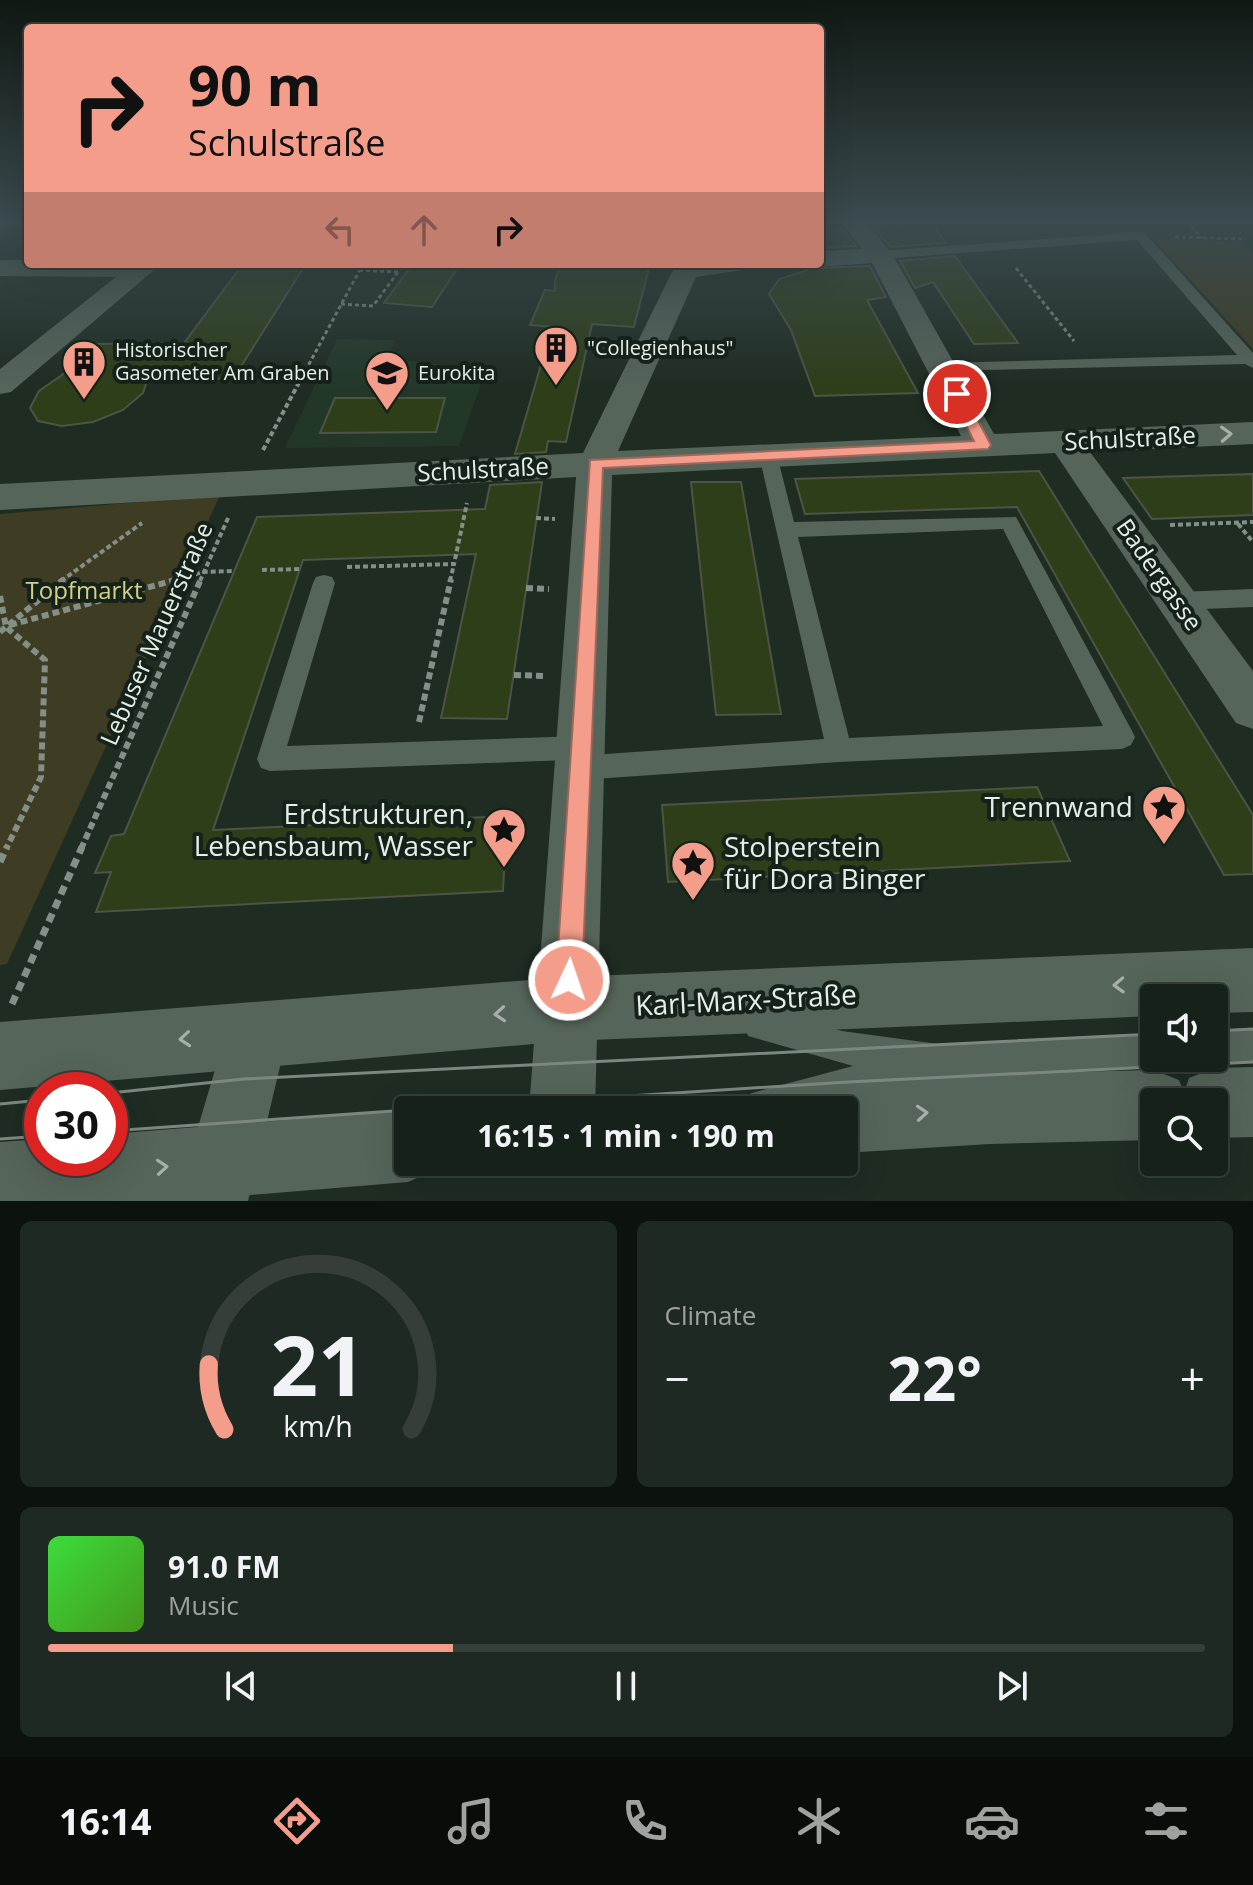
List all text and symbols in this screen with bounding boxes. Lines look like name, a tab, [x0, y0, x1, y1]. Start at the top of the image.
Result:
text: 90 m	[188, 46, 322, 122]
icon: right	[56, 56, 160, 160]
text: Schulstraße	[188, 118, 386, 167]
icon: left	[318, 208, 362, 252]
icon: ahead	[402, 208, 446, 252]
icon: right	[486, 208, 530, 252]
building icon: "Collegienhaus"	[532, 324, 580, 387]
place label: "Collegienhaus"	[587, 334, 733, 361]
place label: Historischer Gasometer Am Graben	[115, 336, 330, 386]
building icon: Historischer Gasometer Am Graben	[60, 338, 108, 401]
school or university icon: Eurokita	[363, 349, 411, 412]
place label: Eurokita	[418, 359, 495, 386]
pin	[923, 360, 991, 428]
icon: arrive	[935, 372, 979, 416]
street label: Schulstraße	[1063, 418, 1197, 457]
one-way arrow	[1220, 426, 1233, 443]
street label: Schulstraße	[416, 449, 550, 488]
street label: Badergasse	[1110, 512, 1211, 637]
street label: Lebuser Mauerstraße	[92, 517, 220, 750]
park label: Topfmarkt	[26, 573, 142, 606]
place icon: Trennwand	[1140, 783, 1188, 846]
place label: Trennwand	[985, 787, 1133, 825]
place label: Erdstrukturen, Lebensbaum, Wasser	[194, 794, 474, 864]
place icon: Erdstrukturen, Lebensbaum, Wasser	[480, 806, 528, 869]
place label: Stolperstein für Dora Binger	[724, 827, 926, 897]
place icon: Stolperstein für Dora Binger	[669, 839, 717, 902]
position arrow	[527, 938, 611, 1022]
street label: Karl-Marx-Straße	[634, 974, 858, 1024]
one-way arrow	[1112, 976, 1125, 993]
map controls	[1140, 984, 1228, 1176]
button: sound	[1140, 984, 1228, 1072]
one-way arrow	[493, 1005, 506, 1022]
one-way arrow	[178, 1031, 191, 1048]
speed limit sign: 30	[24, 1072, 128, 1176]
button: search	[1140, 1088, 1228, 1176]
one-way arrow	[916, 1105, 929, 1122]
text: 16:15 · 1 min · 190 m	[477, 1115, 775, 1156]
one-way arrow	[155, 1159, 168, 1176]
text: Climate	[665, 1297, 756, 1333]
text: 21	[271, 1307, 366, 1420]
text: 22°	[888, 1337, 982, 1419]
text: −	[665, 1348, 690, 1408]
text: +	[1180, 1348, 1205, 1408]
text: km/h	[284, 1406, 353, 1445]
text: 91.0 FM	[168, 1546, 281, 1587]
text: Music	[168, 1587, 239, 1623]
icon: previous	[219, 1664, 263, 1708]
icon: pause	[604, 1664, 648, 1708]
icon: next	[990, 1664, 1034, 1708]
icon: directions	[269, 1793, 325, 1849]
icon: music	[443, 1793, 499, 1849]
icon: phone	[617, 1793, 673, 1849]
icon: climate	[791, 1793, 847, 1849]
icon: car	[964, 1793, 1020, 1849]
icon: filters	[1138, 1793, 1194, 1849]
text: 16:14	[59, 1797, 151, 1846]

